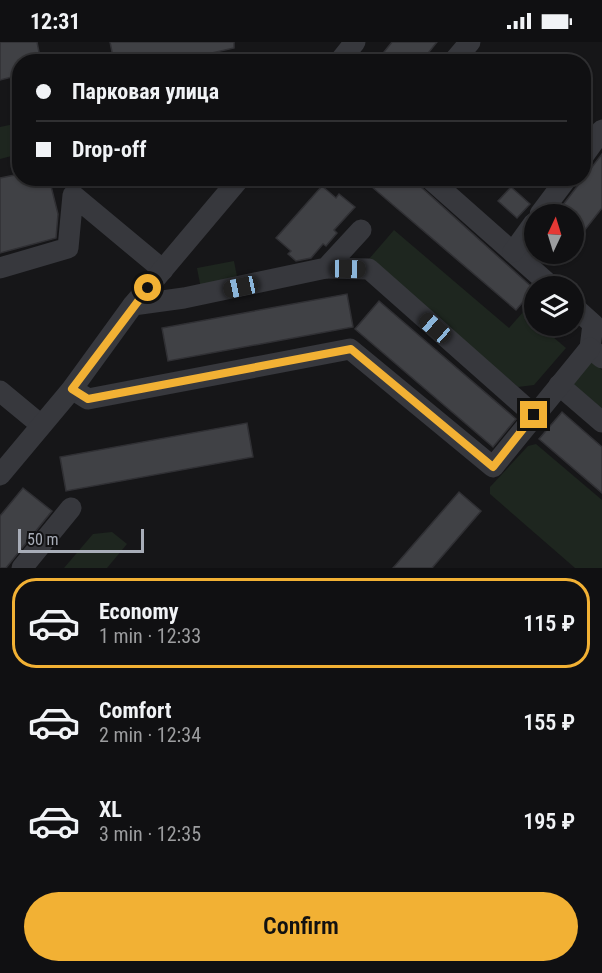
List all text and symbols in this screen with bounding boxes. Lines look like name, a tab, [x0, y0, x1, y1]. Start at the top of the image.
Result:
text: 12:31	[30, 9, 81, 34]
text: Парковая улица	[72, 79, 219, 104]
text: Drop-off	[72, 137, 146, 162]
north arrow	[524, 204, 584, 264]
map controls	[524, 204, 584, 336]
car	[330, 260, 366, 278]
route start	[134, 274, 161, 301]
car	[222, 274, 260, 300]
button: layers	[524, 276, 584, 336]
car	[416, 309, 454, 347]
route end	[520, 401, 547, 428]
scale bar	[18, 526, 144, 553]
text: 50 m	[27, 530, 59, 549]
icon: car	[27, 596, 81, 650]
text: Economy	[99, 599, 179, 624]
text: 115 ₽	[523, 611, 575, 636]
text: 1 min · 12:33	[99, 624, 201, 648]
icon: car	[27, 695, 81, 749]
text: Comfort	[99, 698, 172, 723]
text: 155 ₽	[523, 710, 575, 735]
text: 2 min · 12:34	[99, 723, 201, 747]
icon: car	[27, 794, 81, 848]
text: XL	[99, 797, 122, 822]
text: 195 ₽	[523, 809, 575, 834]
text: 3 min · 12:35	[99, 822, 201, 846]
button: Confirm	[24, 892, 578, 961]

